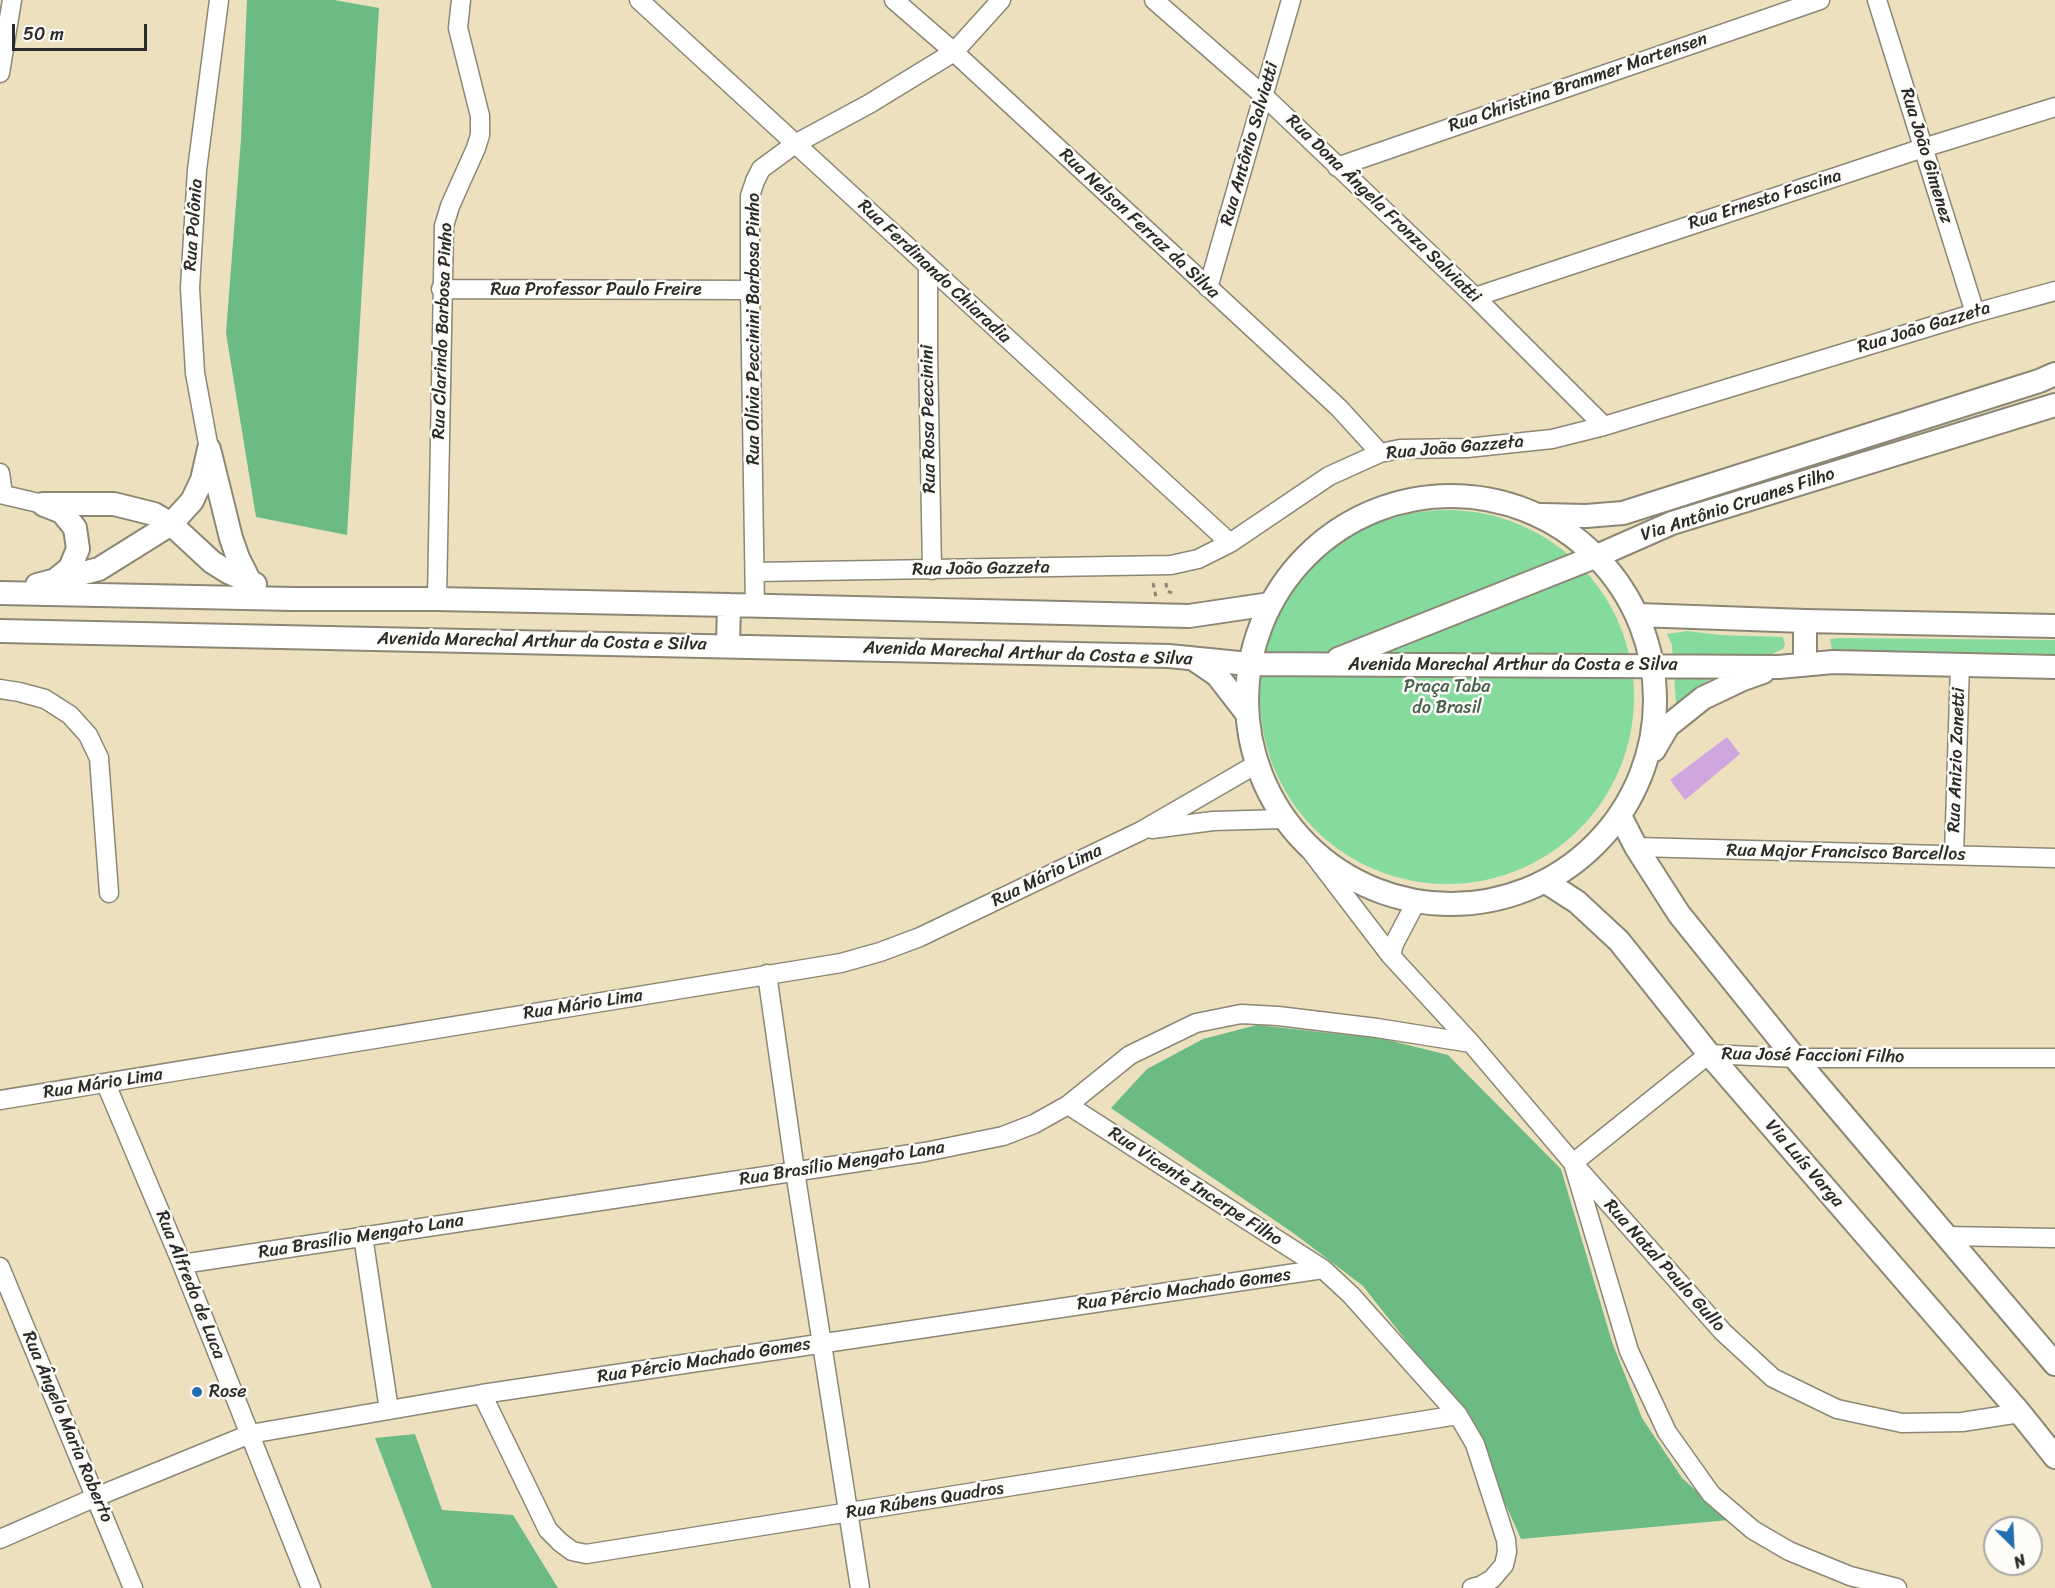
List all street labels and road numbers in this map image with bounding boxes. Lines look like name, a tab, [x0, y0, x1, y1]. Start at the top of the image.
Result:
street label: Rua Christina Brammer Martensen	[1446, 28, 1710, 138]
street label: Rua Antônio Salviatti	[1216, 60, 1284, 228]
street label: Rua João Gimenez	[1895, 85, 1957, 227]
street label: Rua Dona Ângela Fronza Salviatti	[1281, 110, 1485, 308]
street label: Rua Nelson Ferraz da Silva	[1054, 144, 1224, 304]
street label: Rua Ernesto Fascina	[1686, 165, 1844, 235]
street label: Rua Polônia	[180, 178, 208, 272]
street label: Rua Olívia Peccinini Barbosa Pinho	[743, 193, 765, 465]
street label: Rua Ferdinando Chiaradia	[853, 195, 1015, 349]
street label: Rua Clarindo Barbosa Pinho	[428, 222, 458, 440]
street label: Rua Professor Paulo Freire	[490, 279, 702, 301]
street label: Rua João Gazzeta	[1855, 298, 1993, 358]
street label: Rua Rosa Peccinini	[917, 344, 941, 494]
street label: Rua João Gazzeta	[1386, 431, 1524, 465]
street label: Via Antônio Cruanes Filho	[1638, 463, 1838, 547]
street label: Rua João Gazzeta	[912, 557, 1050, 581]
street label: Avenida Marechal Arthur da Costa e Silva	[377, 628, 707, 656]
street label: Avenida Marechal Arthur da Costa e Silva	[863, 637, 1193, 671]
street label: Avenida Marechal Arthur da Costa e Silva	[1348, 654, 1678, 676]
street label: Rua Anizio Zanetti	[1944, 687, 1970, 833]
street label: Rua Mário Lima	[988, 840, 1106, 912]
street label: Rua Major Francisco Barcellos	[1726, 840, 1966, 866]
street label: Rua Mário Lima	[522, 985, 644, 1025]
street label: Rua José Faccioni Filho	[1721, 1044, 1905, 1068]
street label: Rua Mário Lima	[42, 1064, 164, 1104]
street label: Via Luís Varga	[1760, 1116, 1848, 1212]
street label: Rua Vicente Incerpe Filho	[1104, 1123, 1286, 1251]
street label: Rua Brasílio Mengato Lana	[738, 1137, 946, 1191]
street label: Rua Natal Paulo Gullo	[1599, 1195, 1729, 1337]
street label: Rua Alfredo de Luca	[150, 1208, 230, 1362]
street label: Rua Brasílio Mengato Lana	[257, 1210, 465, 1264]
street label: Rua Pércio Machado Gomes	[1076, 1264, 1292, 1316]
street label: Rua Ângelo Maria Roberto	[17, 1328, 117, 1526]
street label: Rua Pércio Machado Gomes	[596, 1333, 812, 1389]
street label: Rua Rúbens Quadros	[845, 1478, 1005, 1524]

